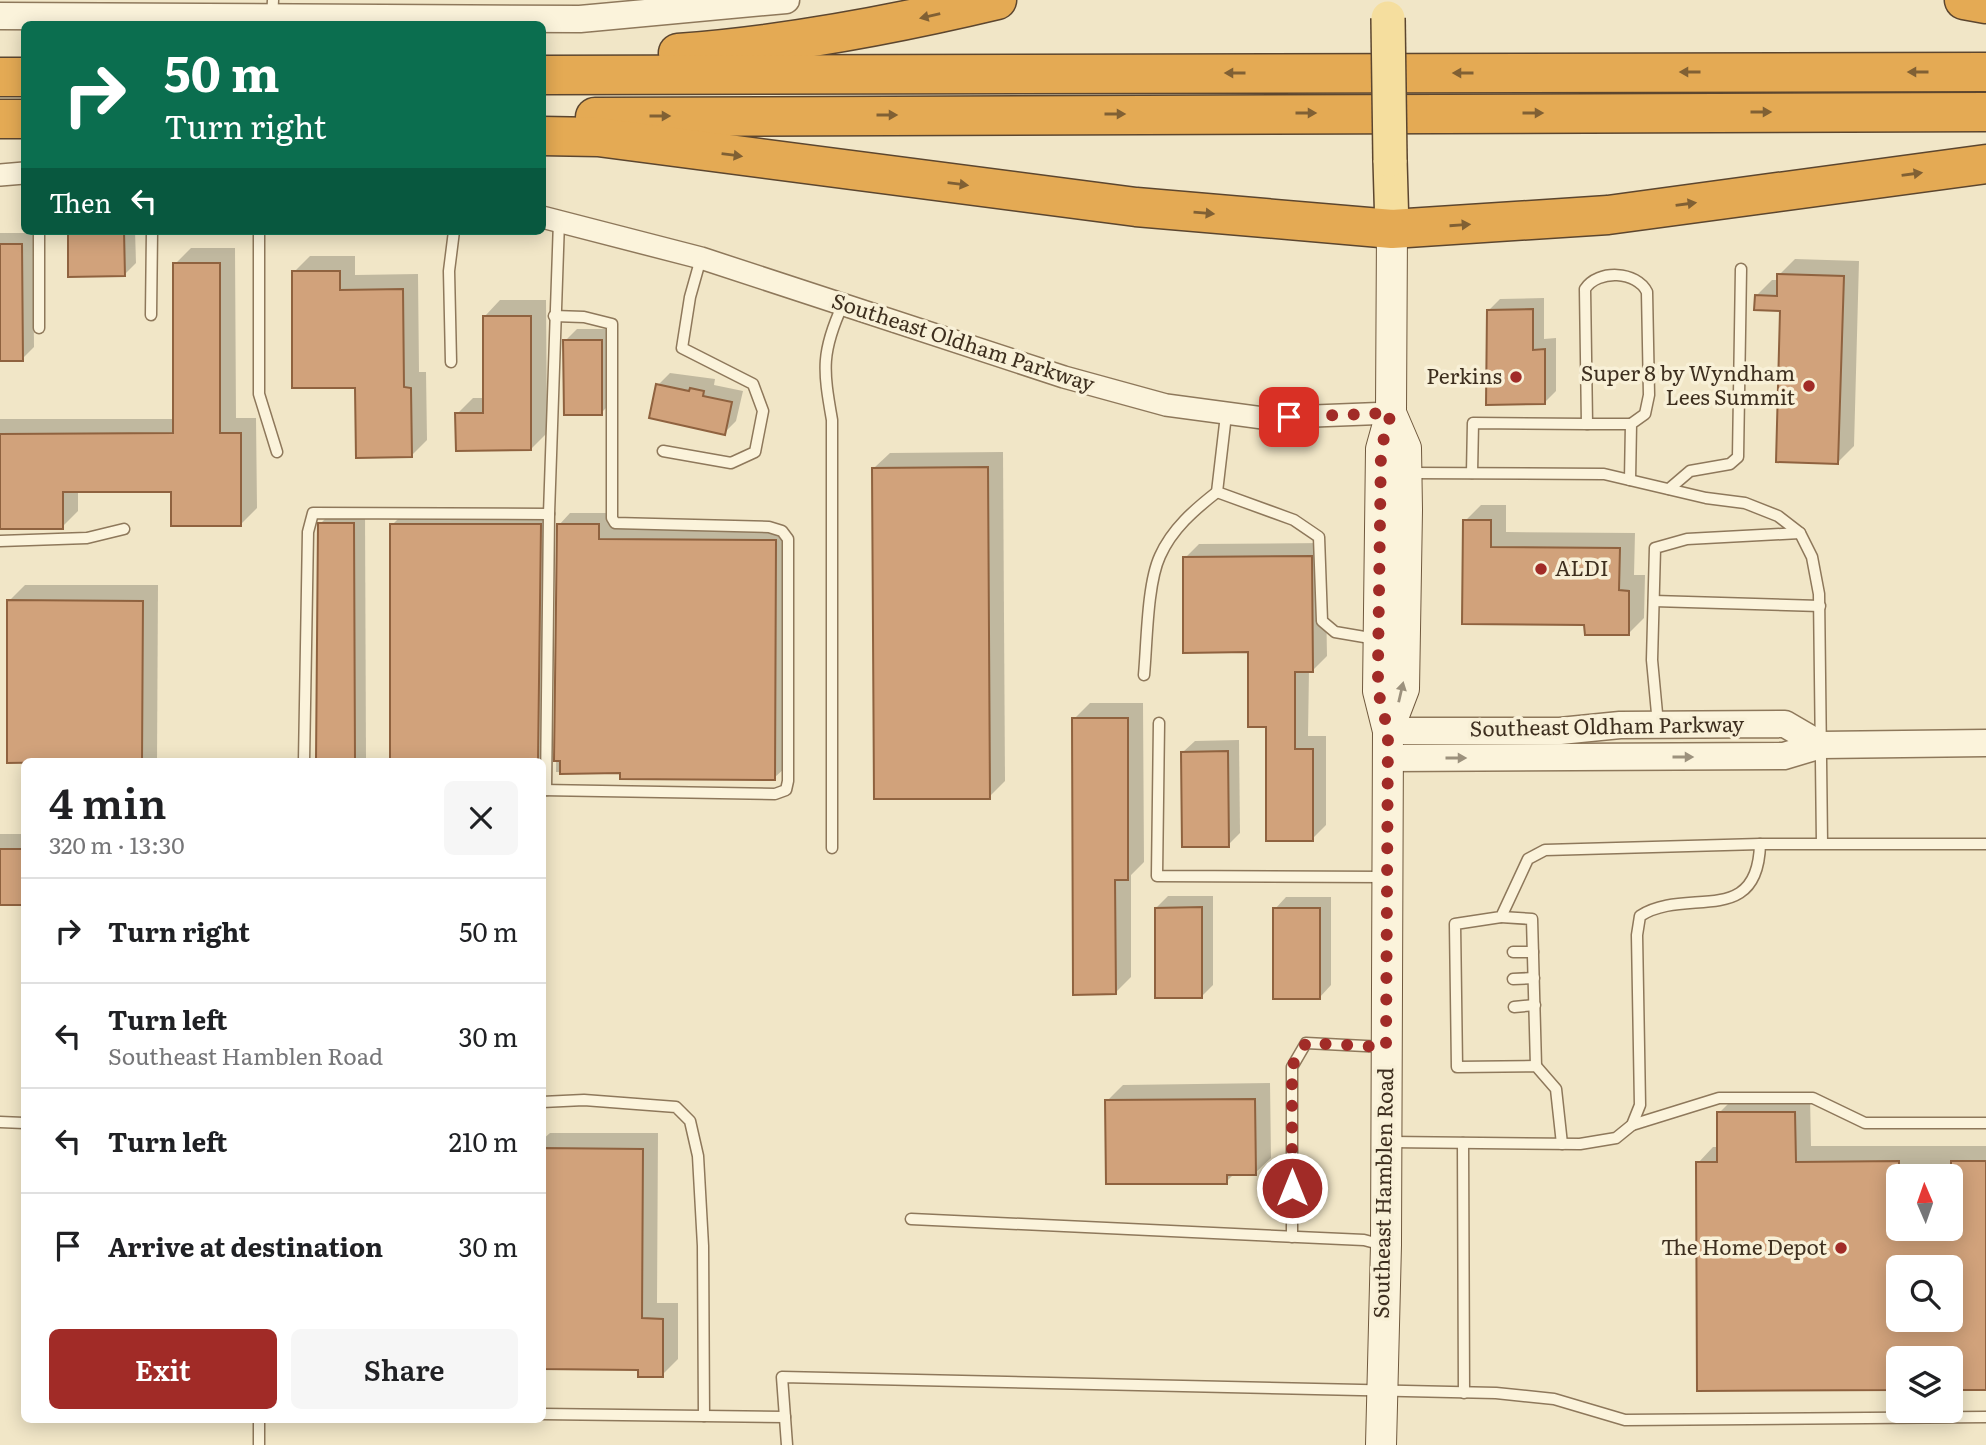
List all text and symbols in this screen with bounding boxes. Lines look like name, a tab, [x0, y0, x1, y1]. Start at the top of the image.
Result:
one-way arrow	[919, 10, 941, 21]
text: 50 m	[164, 34, 280, 107]
icon: right	[49, 49, 140, 140]
one-way arrow	[1679, 66, 1701, 78]
one-way arrow	[1907, 66, 1929, 78]
one-way arrow	[1224, 67, 1246, 79]
one-way arrow	[1452, 67, 1474, 79]
text: Turn right	[164, 101, 326, 149]
one-way arrow	[1750, 106, 1772, 118]
one-way arrow	[1295, 107, 1317, 119]
one-way arrow	[1522, 107, 1544, 119]
one-way arrow	[1104, 108, 1126, 120]
one-way arrow	[876, 109, 898, 121]
one-way arrow	[649, 110, 671, 122]
one-way arrow	[721, 149, 743, 160]
one-way arrow	[1901, 168, 1923, 179]
one-way arrow	[947, 179, 969, 190]
text: Then	[49, 182, 111, 221]
icon: left	[125, 182, 163, 220]
one-way arrow	[1676, 198, 1698, 209]
one-way arrow	[1193, 208, 1215, 219]
one-way arrow	[1449, 219, 1471, 230]
street label: Southeast Oldham Parkway	[828, 283, 1100, 398]
place label: Super 8 by Wyndham Lees Summit	[1581, 356, 1796, 411]
place label: Perkins	[1426, 359, 1502, 390]
marker: Perkins	[1508, 369, 1524, 385]
marker: Super 8 by Wyndham Lees Summit	[1801, 378, 1817, 394]
pin	[1259, 387, 1319, 447]
icon: arrive	[1270, 398, 1308, 436]
place label: ALDI	[1555, 551, 1608, 582]
marker: ALDI	[1533, 561, 1549, 577]
one-way arrow	[1396, 681, 1407, 703]
street label: Southeast Oldham Parkway	[1469, 707, 1745, 742]
one-way arrow	[1672, 751, 1694, 763]
one-way arrow	[1445, 752, 1467, 764]
text: 4 min	[49, 770, 167, 832]
button: close	[444, 781, 518, 855]
text: 320 m · 13:30	[49, 827, 185, 861]
text: Turn right	[108, 911, 250, 950]
text: 50 m	[459, 911, 518, 950]
icon: right	[49, 912, 87, 950]
text: Turn left	[108, 999, 227, 1038]
text: 30 m	[458, 1016, 518, 1055]
icon: left	[49, 1017, 87, 1055]
text: Southeast Hamblen Road	[108, 1038, 383, 1072]
street label: Southeast Hamblen Road	[1364, 1067, 1399, 1319]
text: Turn left	[108, 1121, 227, 1160]
text: 210 m	[449, 1121, 518, 1160]
icon: left	[49, 1122, 87, 1160]
position arrow	[1255, 1151, 1329, 1225]
north arrow	[1886, 1164, 1964, 1241]
map controls	[1886, 1164, 1963, 1423]
text: Arrive at destination	[108, 1226, 383, 1265]
text: 30 m	[458, 1226, 518, 1265]
icon: arrive	[49, 1227, 87, 1265]
place label: The Home Depot	[1661, 1230, 1828, 1261]
marker: The Home Depot	[1833, 1240, 1849, 1256]
button: search	[1886, 1255, 1963, 1332]
button: Exit	[49, 1329, 277, 1409]
button: Share	[291, 1329, 518, 1409]
button: layers	[1886, 1346, 1963, 1423]

